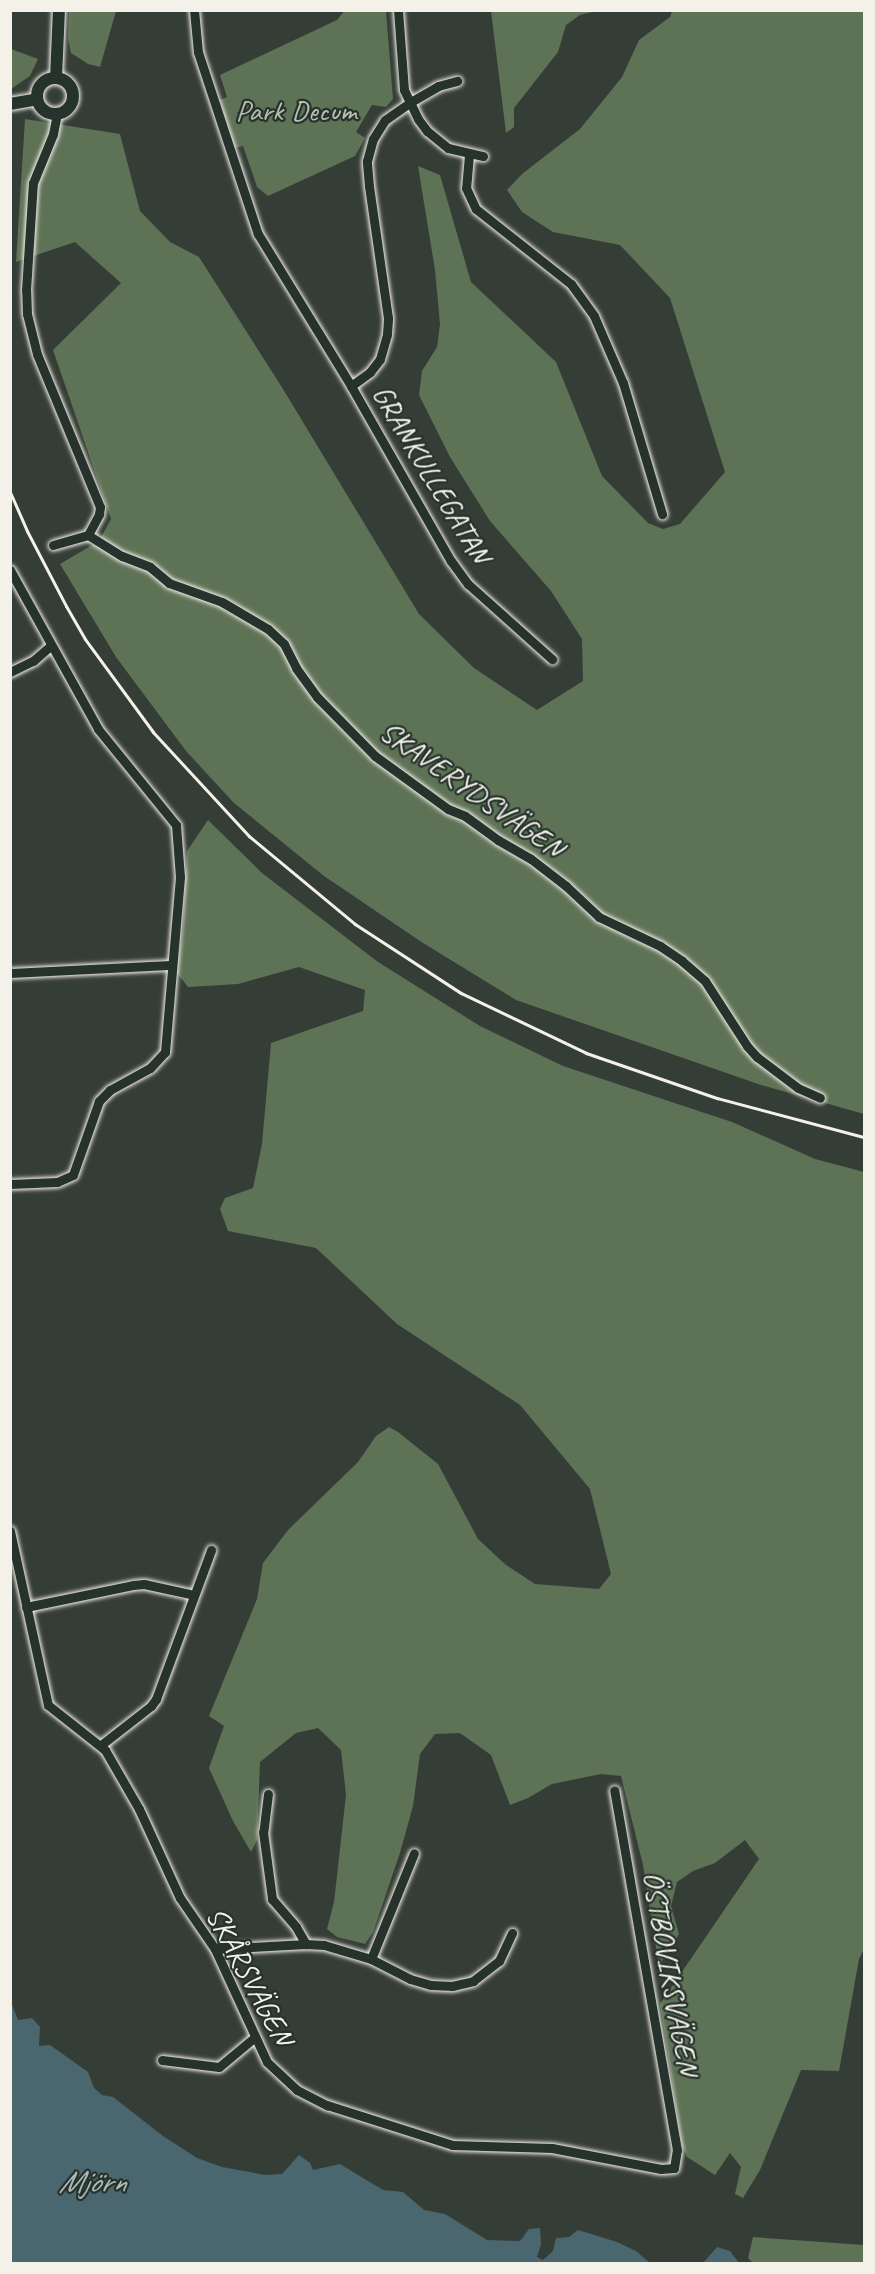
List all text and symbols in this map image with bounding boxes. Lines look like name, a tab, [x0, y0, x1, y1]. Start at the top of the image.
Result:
park label: Park Decum	[235, 92, 357, 128]
street label: GRANKULLEGATAN	[365, 378, 499, 570]
street label: SKAVERYDSVÄGEN	[373, 712, 571, 866]
street label: ÖSTBOVIKSVÄGEN	[635, 1869, 707, 2077]
street label: SKÅRSVÄGEN	[199, 1901, 301, 2051]
water label: Mjörn	[59, 2163, 125, 2201]

